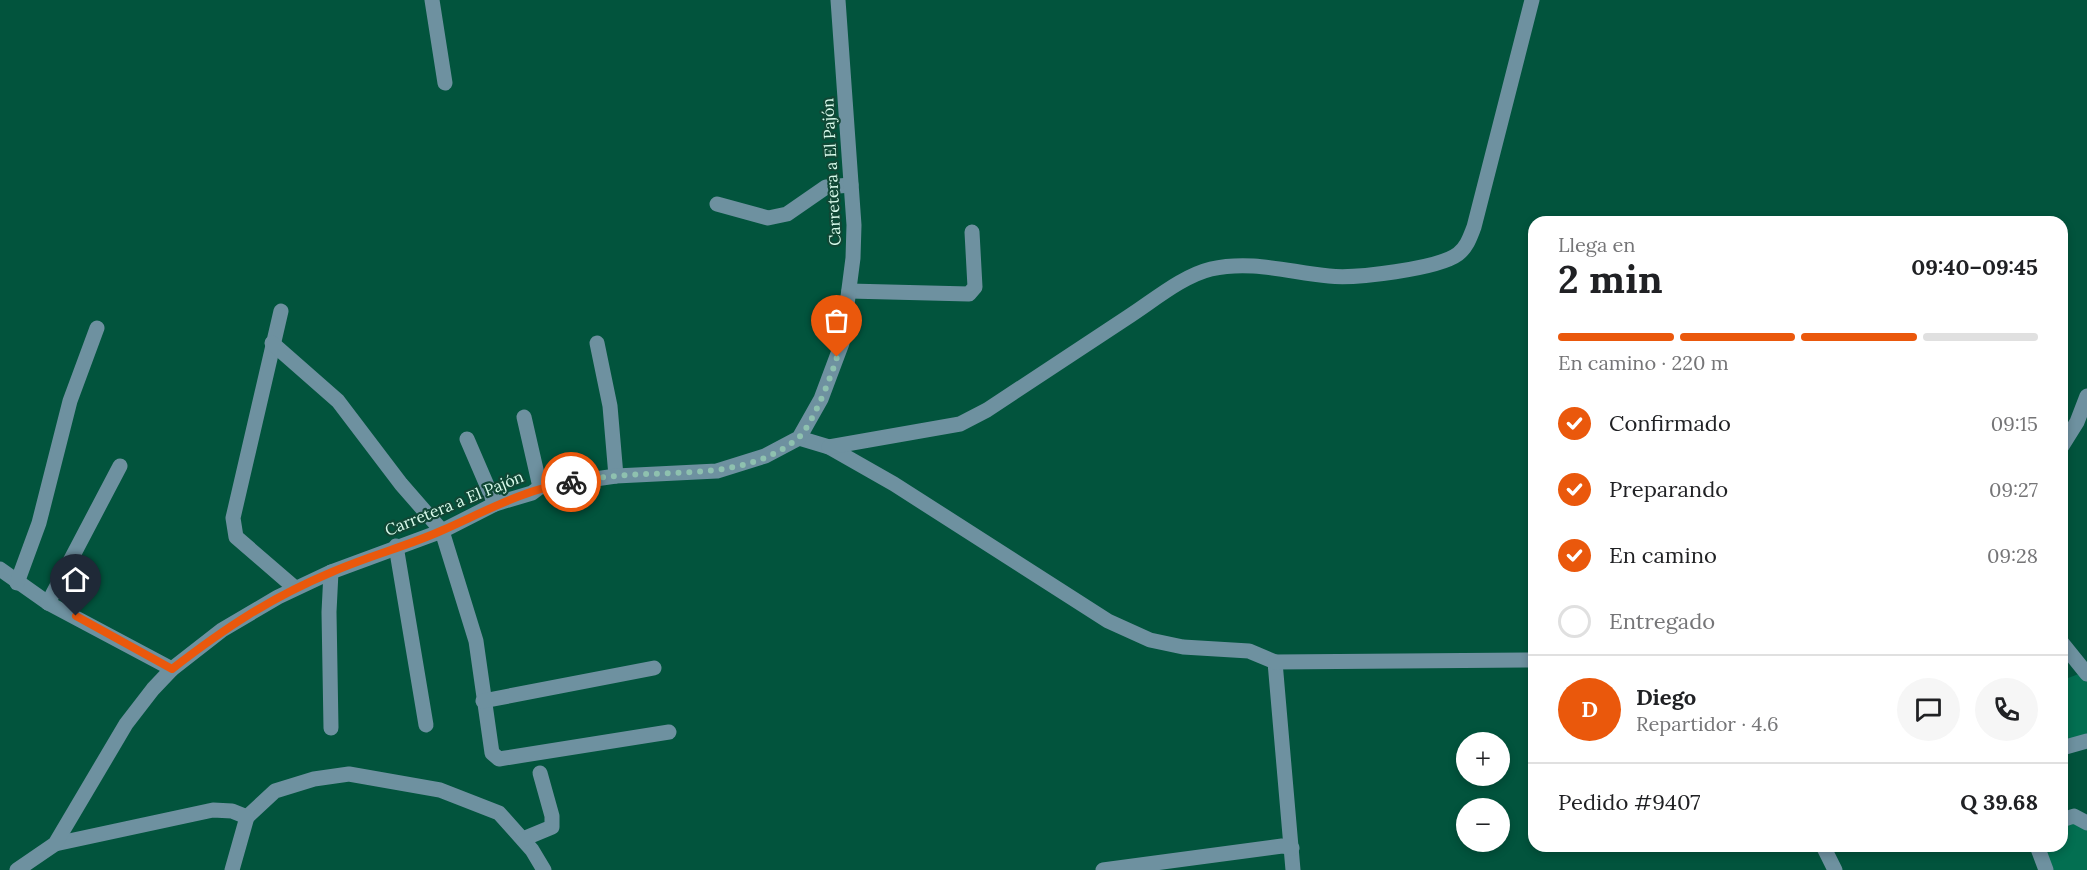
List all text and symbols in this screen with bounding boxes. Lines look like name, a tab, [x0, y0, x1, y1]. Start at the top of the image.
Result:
street label: Carretera a El Pajón	[817, 97, 845, 246]
text: Llega en	[1558, 232, 1635, 257]
text: 09:40–09:45	[1911, 253, 2038, 281]
text: 2 min	[1558, 254, 1663, 304]
pin	[811, 295, 862, 357]
icon: bag	[820, 304, 853, 337]
text: En camino · 220 m	[1558, 350, 1729, 375]
icon: check	[1558, 407, 1591, 440]
text: Confirmado	[1609, 409, 1731, 437]
text: 09:15	[1991, 411, 2038, 436]
courier	[541, 452, 601, 512]
street label: Carretera a El Pajón	[382, 466, 527, 540]
icon: bike	[555, 466, 588, 499]
icon: check	[1558, 473, 1591, 506]
text: Preparando	[1609, 475, 1728, 503]
text: 09:27	[1989, 477, 2038, 502]
icon: check	[1558, 539, 1591, 572]
text: En camino	[1609, 541, 1717, 569]
text: 09:28	[1987, 543, 2038, 568]
pin	[50, 554, 101, 616]
icon: home	[59, 563, 92, 596]
text: Entregado	[1609, 607, 1715, 635]
button: chat	[1897, 678, 1960, 741]
button: phone	[1975, 678, 2038, 741]
text: Diego	[1636, 683, 1696, 711]
text: D	[1581, 695, 1598, 723]
text: Repartidor · 4.6	[1636, 711, 1779, 736]
map controls	[1456, 732, 1510, 852]
button: +	[1456, 732, 1510, 786]
text: Pedido #9407	[1558, 788, 1700, 816]
text: Q 39.68	[1960, 788, 2038, 816]
button: −	[1456, 798, 1510, 852]

